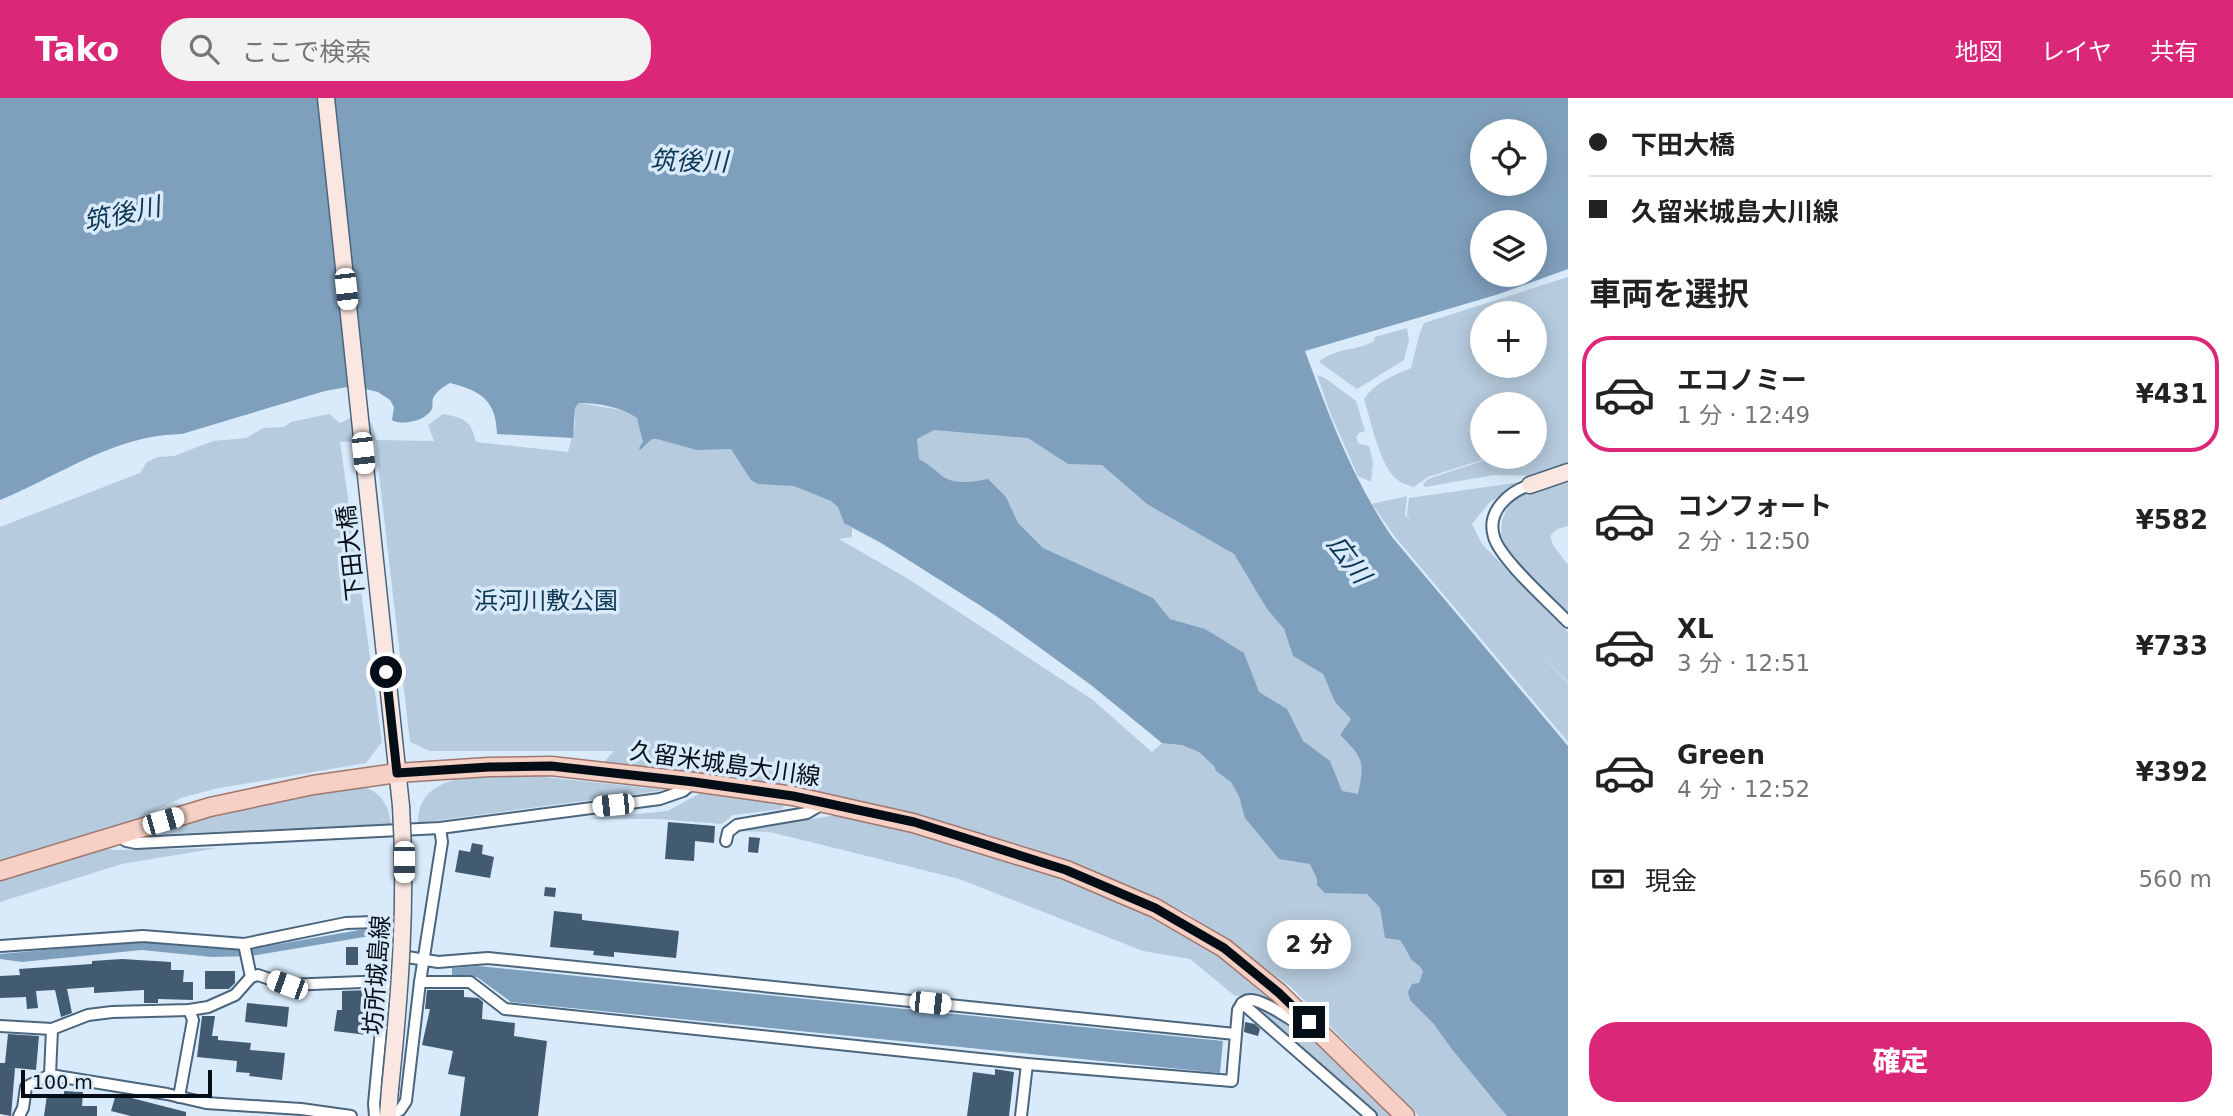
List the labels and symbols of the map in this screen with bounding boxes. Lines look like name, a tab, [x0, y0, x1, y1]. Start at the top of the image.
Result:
water label: 筑後川	[650, 145, 731, 177]
water label: 筑後川	[81, 191, 166, 237]
car	[334, 267, 359, 311]
car	[351, 431, 376, 475]
street label: 下田大橋	[332, 504, 370, 602]
water label: 広川	[1321, 529, 1378, 591]
park label: 浜河川敷公園	[474, 587, 618, 615]
route start	[370, 656, 402, 688]
street label: 久留米城島大川線	[628, 737, 822, 791]
car	[592, 792, 635, 818]
car	[140, 805, 187, 837]
car	[394, 841, 415, 883]
street label: 坊所城島線	[359, 914, 395, 1036]
callout: 2 分	[1267, 920, 1351, 970]
car	[264, 968, 311, 1002]
car	[909, 990, 952, 1016]
route end	[1293, 1006, 1325, 1038]
scale bar	[21, 1067, 212, 1099]

